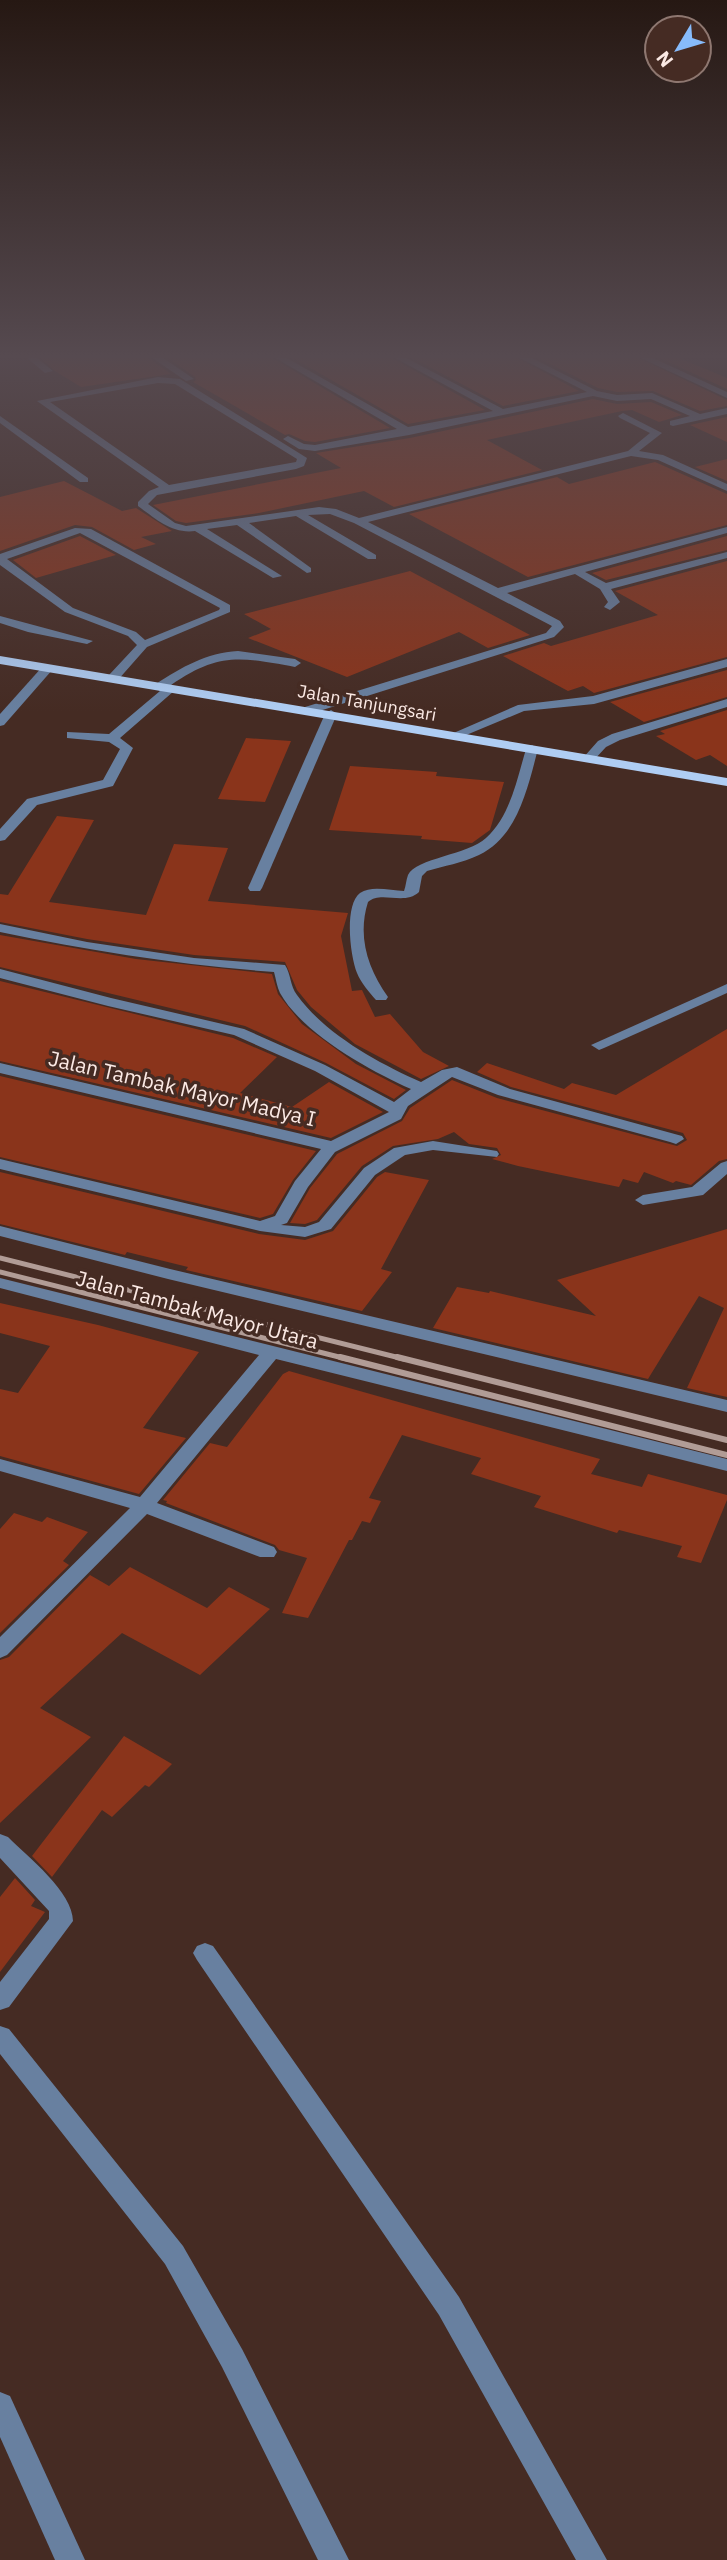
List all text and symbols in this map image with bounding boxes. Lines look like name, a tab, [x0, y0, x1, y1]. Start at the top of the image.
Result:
north arrow	[643, 14, 713, 84]
text: N	[651, 47, 678, 72]
street label: Jalan Tanjungsari	[296, 679, 438, 726]
street label: Jalan Tambak Mayor Madya I	[46, 1044, 319, 1132]
street label: Jalan Tambak Mayor Utara	[73, 1263, 322, 1355]

